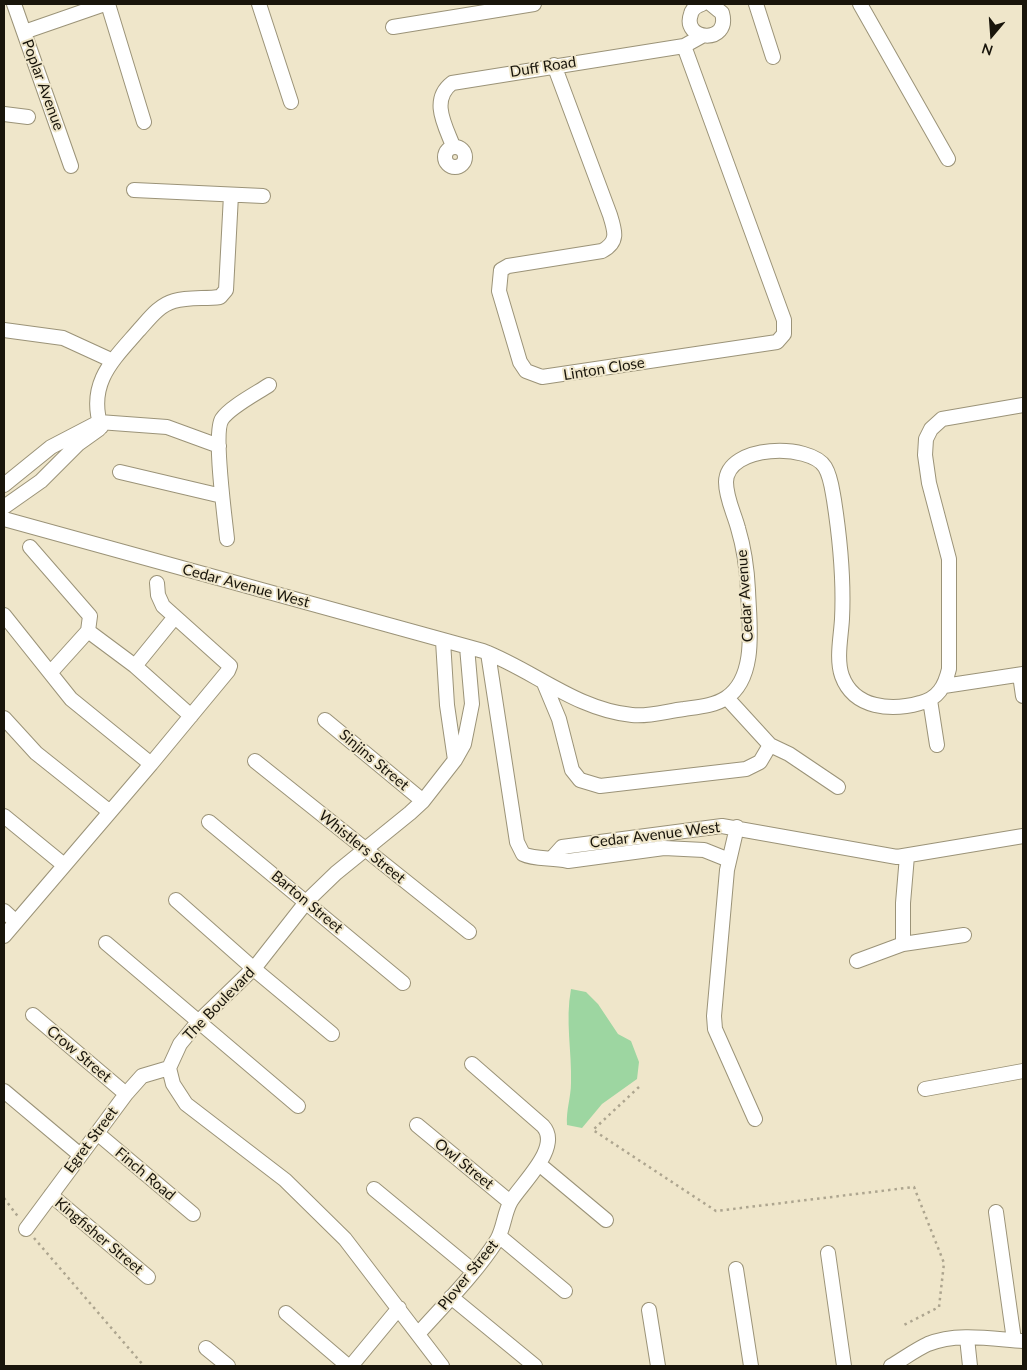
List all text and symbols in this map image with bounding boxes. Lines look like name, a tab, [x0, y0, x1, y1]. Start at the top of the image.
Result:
north arrow	[967, 10, 1017, 60]
street label: Poplar Avenue	[18, 37, 68, 133]
text: N	[979, 40, 995, 59]
street label: Duff Road	[509, 53, 577, 81]
street label: Linton Close	[562, 354, 646, 384]
street label: Cedar Avenue	[733, 549, 757, 643]
street label: Cedar Avenue West	[180, 560, 312, 612]
street label: Sinjins Street	[335, 726, 413, 794]
street label: Whistlers Street	[315, 807, 409, 887]
street label: Cedar Avenue West	[589, 818, 721, 852]
street label: Barton Street	[267, 867, 347, 937]
street label: The Boulevard	[179, 964, 259, 1044]
street label: Crow Street	[43, 1022, 115, 1086]
street label: Egret Street	[60, 1103, 122, 1177]
street label: Owl Street	[431, 1135, 497, 1193]
street label: Finch Road	[111, 1144, 179, 1204]
street label: Kingfisher Street	[51, 1194, 147, 1278]
street label: Plover Street	[434, 1236, 502, 1314]

